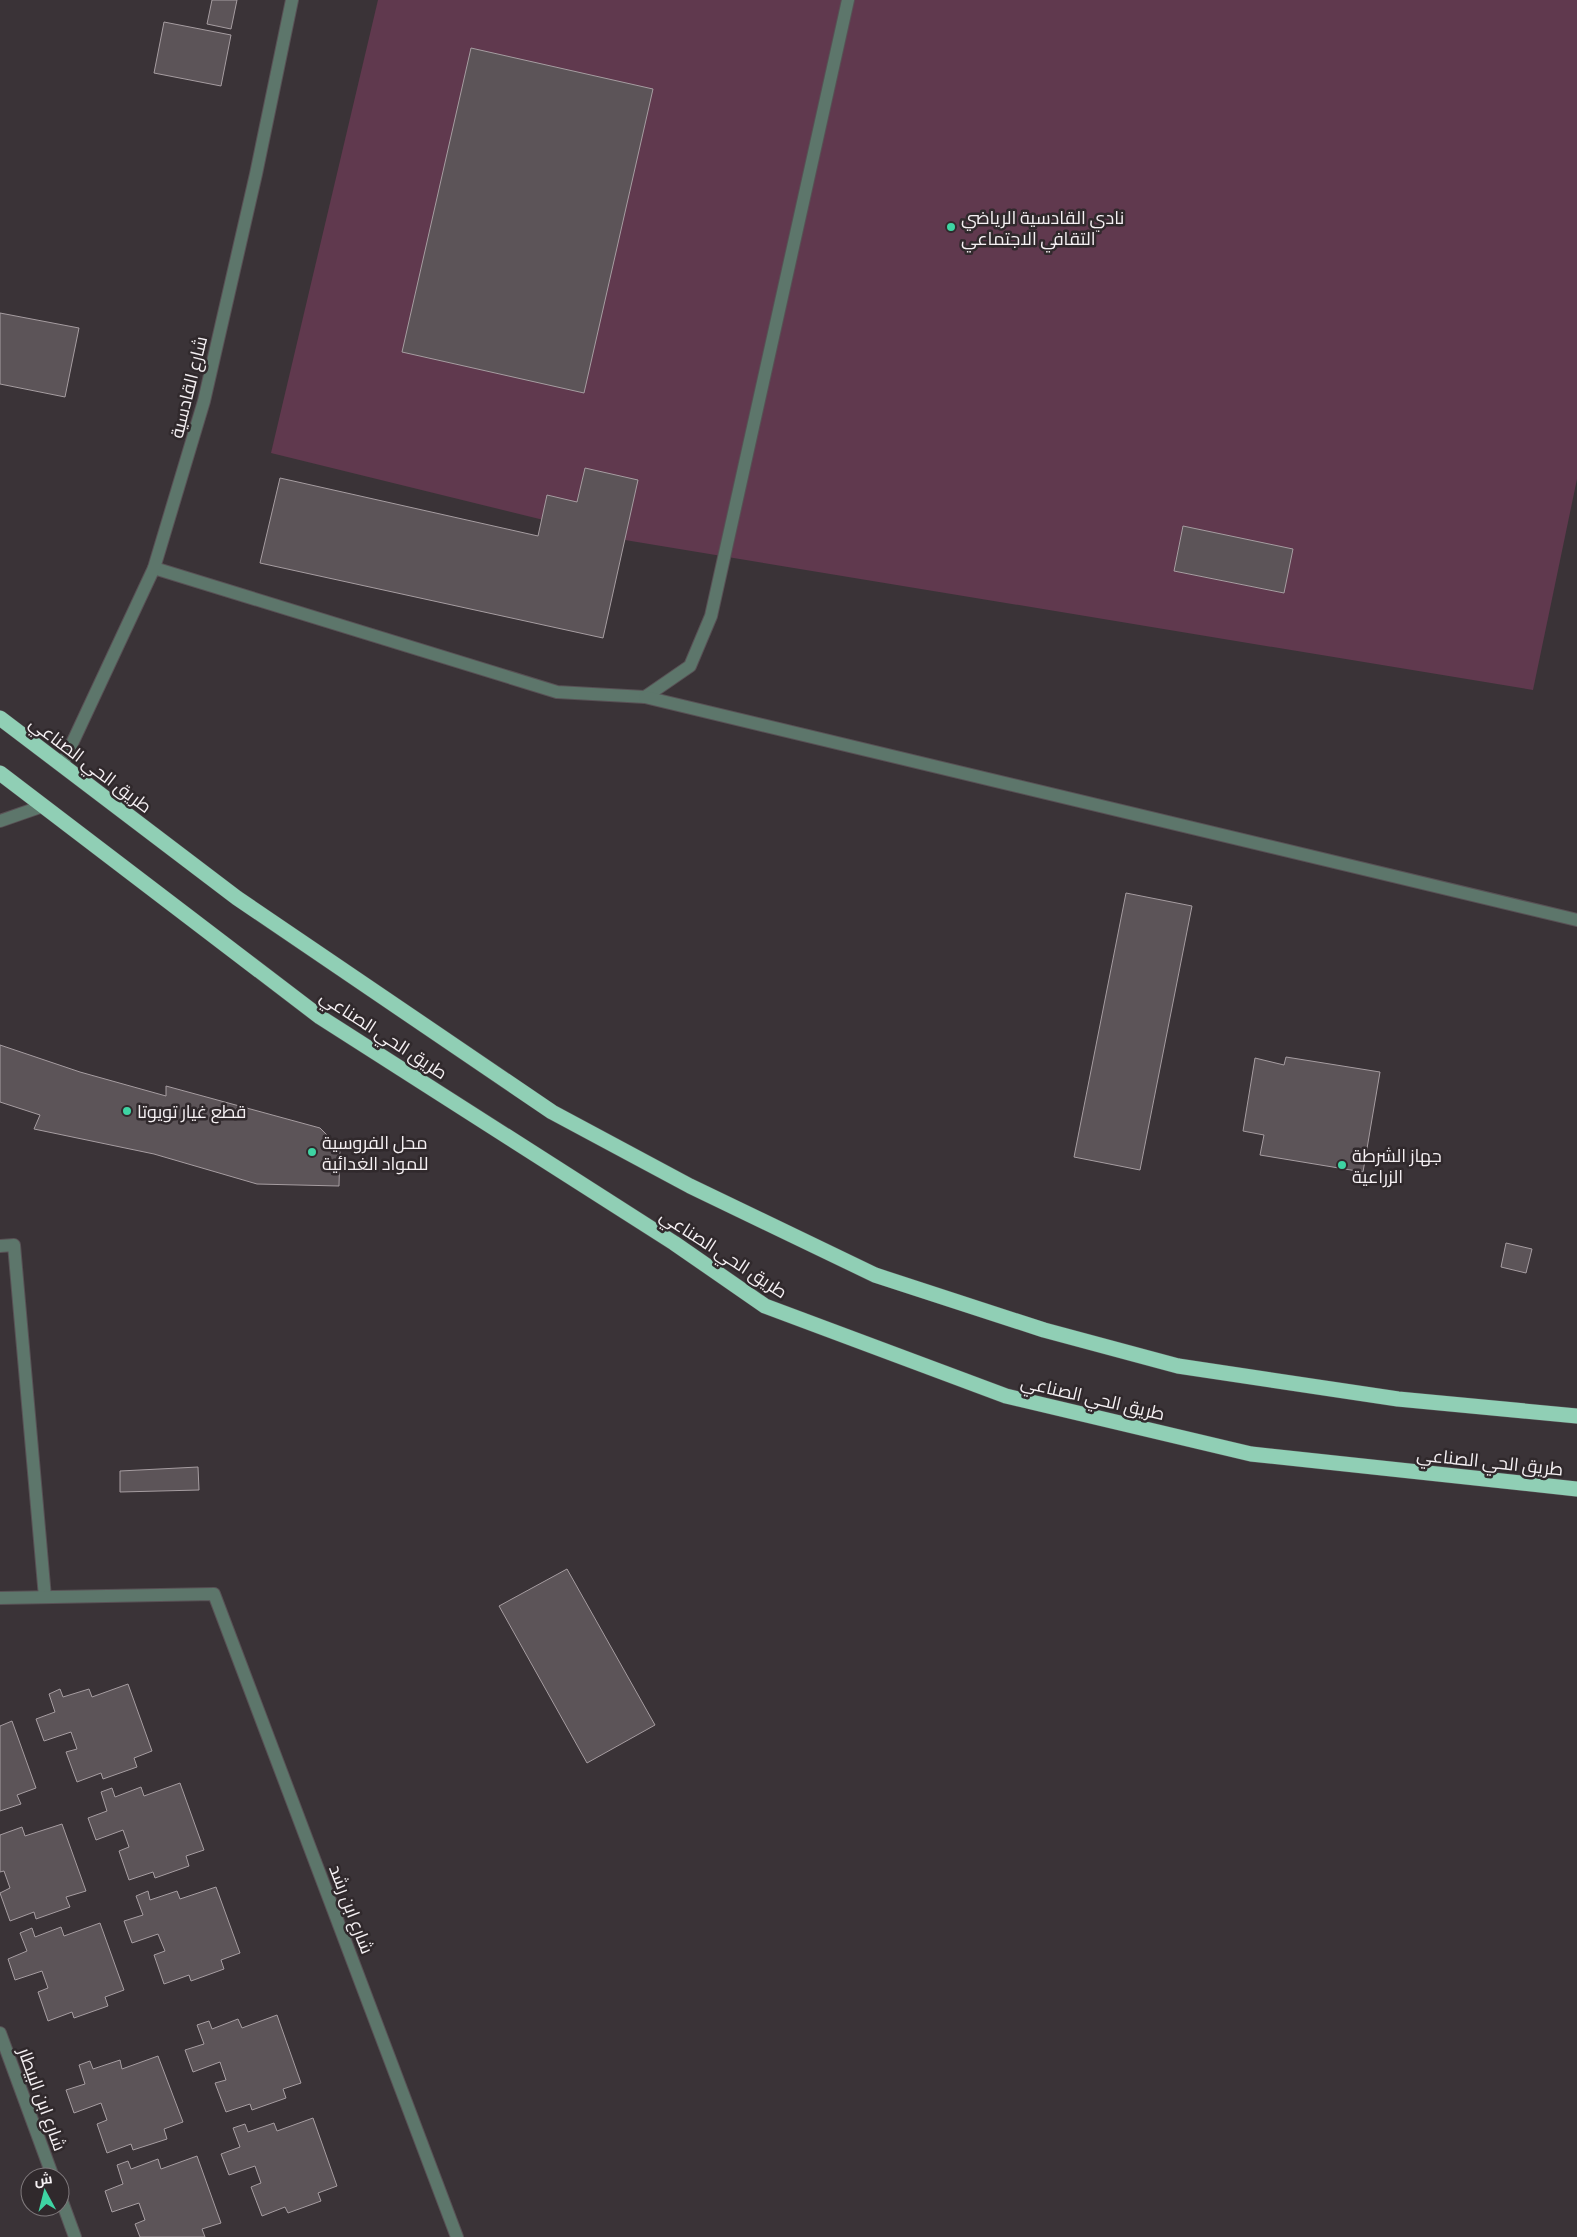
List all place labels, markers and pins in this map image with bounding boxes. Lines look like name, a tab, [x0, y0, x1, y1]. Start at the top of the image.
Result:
place label: نادي القادسية الرياضي التقافي الاجتماعي	[961, 206, 1124, 253]
marker: نادي القادسية الرياضي التقافي الاجتماعي	[945, 221, 957, 233]
place label: قطع غيار تويوتا	[137, 1100, 247, 1124]
marker: قطع غيار تويوتا	[121, 1105, 133, 1117]
place label: محل الفروسية للمواد الغدائية	[322, 1131, 428, 1175]
place label: جهاز الشرطة الزراعية	[1352, 1144, 1442, 1188]
marker: محل الفروسية للمواد الغدائية	[306, 1146, 318, 1158]
marker: جهاز الشرطة الزراعية	[1336, 1159, 1348, 1171]

